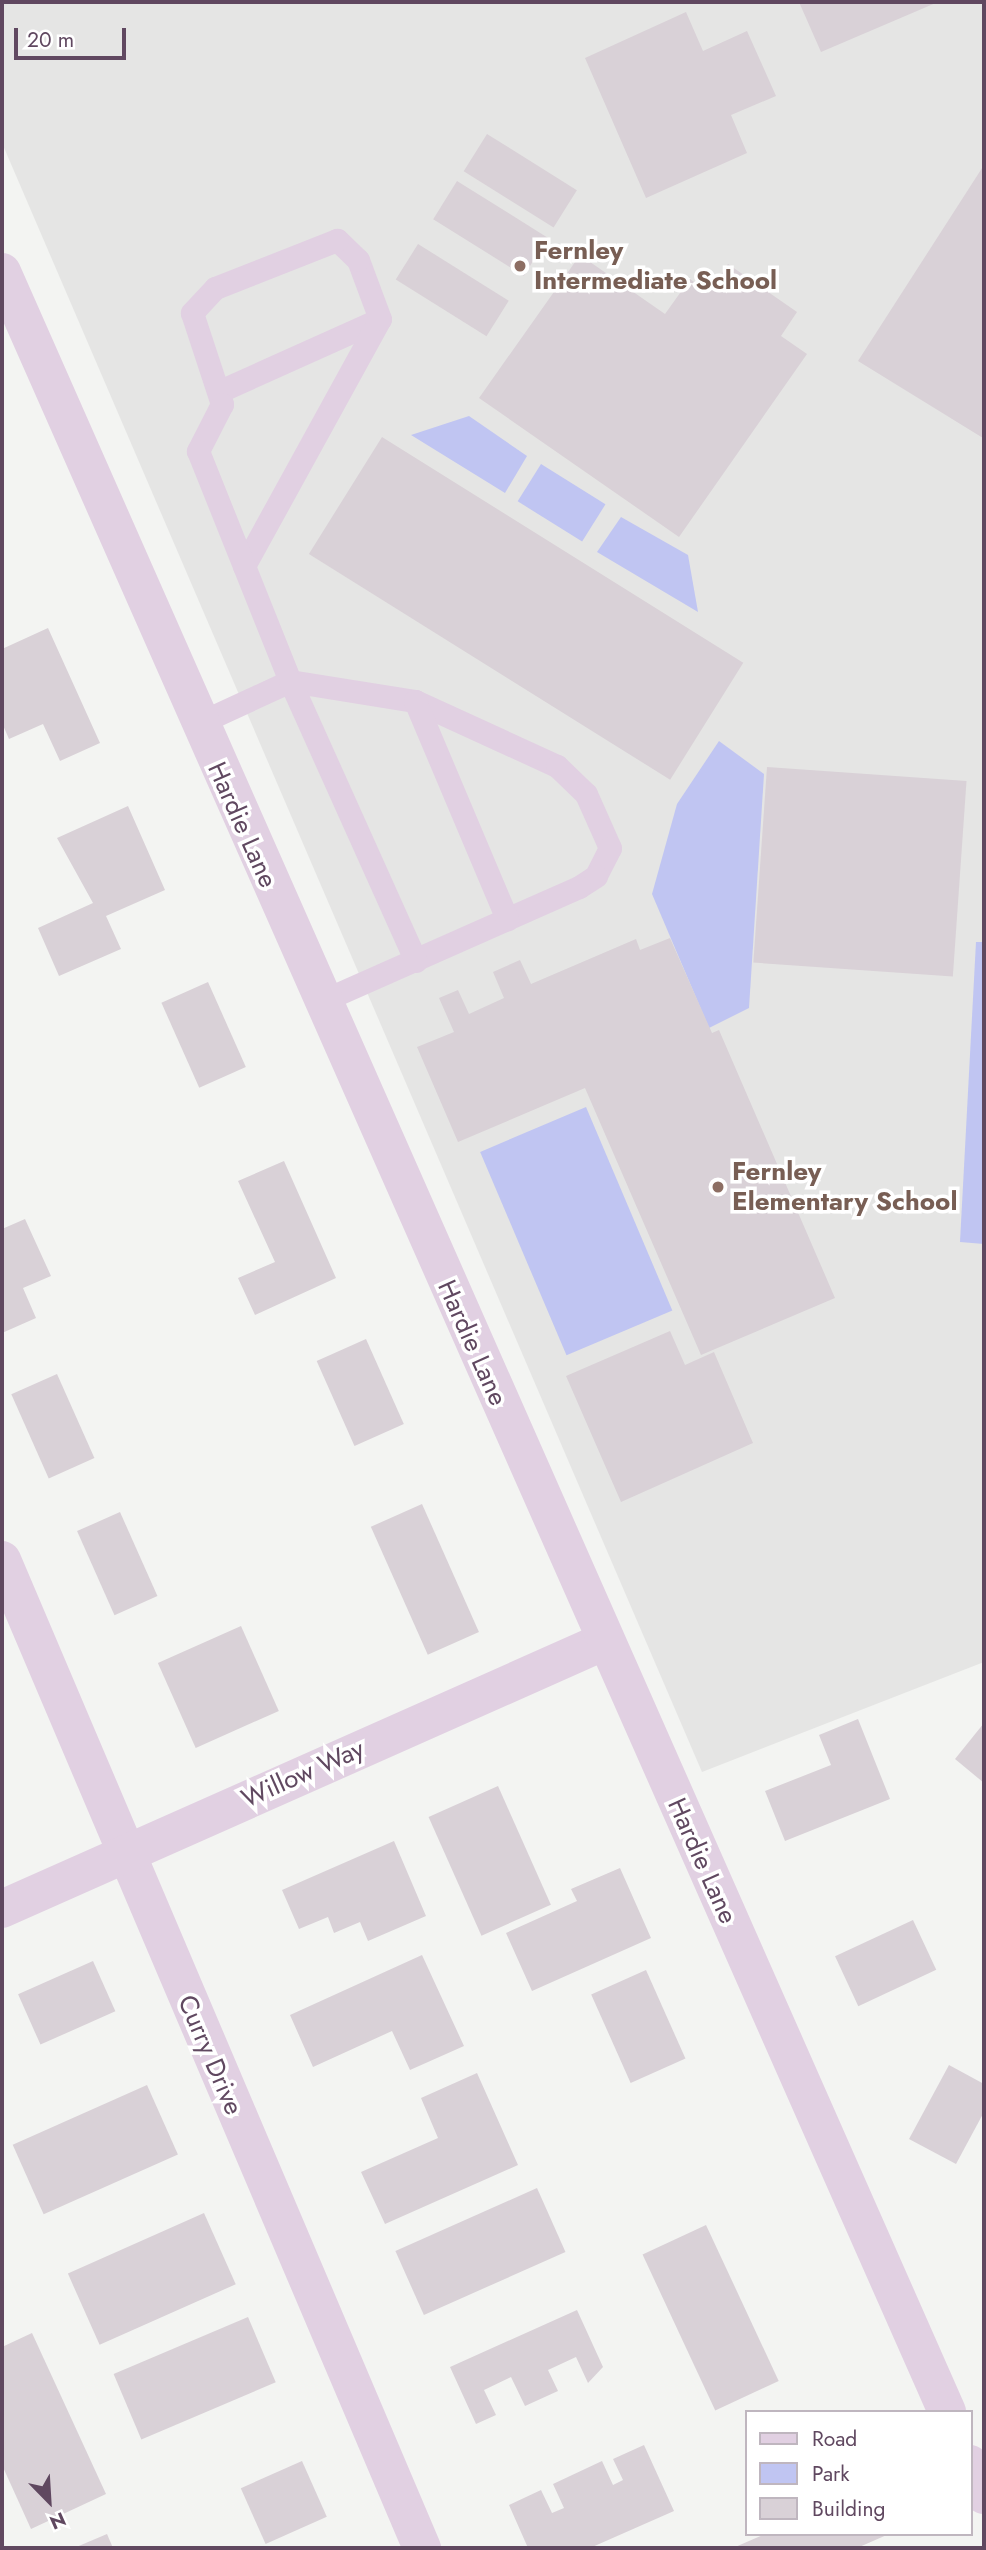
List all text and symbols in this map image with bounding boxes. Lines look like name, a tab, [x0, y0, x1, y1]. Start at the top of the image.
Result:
scale bar	[18, 14, 130, 58]
text: 20 m	[27, 25, 74, 55]
place label: Fernley Intermediate School	[534, 235, 777, 296]
marker: Fernley Intermediate School	[512, 258, 528, 274]
street label: Hardie Lane	[200, 757, 284, 893]
place label: Fernley Elementary School	[732, 1156, 957, 1218]
marker: Fernley Elementary School	[710, 1179, 726, 1195]
street label: Hardie Lane	[430, 1275, 514, 1411]
street label: Willow Way	[237, 1733, 369, 1815]
street label: Hardie Lane	[660, 1793, 744, 1929]
street label: Curry Drive	[171, 1990, 249, 2120]
legend	[744, 2410, 972, 2536]
text: Road	[812, 2424, 857, 2454]
text: Park	[812, 2459, 849, 2489]
north arrow	[14, 2466, 84, 2536]
text: Building	[812, 2494, 885, 2524]
text: N	[45, 2505, 70, 2536]

